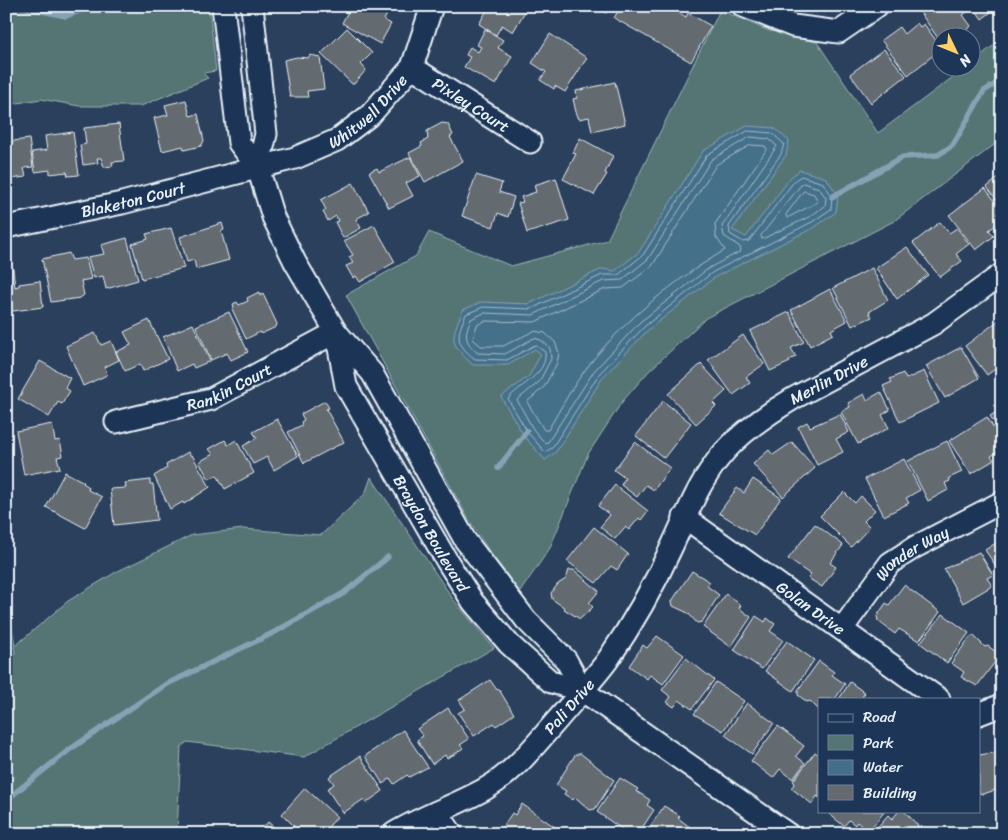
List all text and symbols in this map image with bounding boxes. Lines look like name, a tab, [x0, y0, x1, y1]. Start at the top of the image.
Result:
north arrow	[930, 28, 980, 78]
text: N	[952, 48, 978, 73]
street label: Whitwell Drive	[324, 67, 415, 157]
street label: Pixley Court	[426, 69, 516, 141]
street label: Blaketon Court	[78, 173, 189, 226]
street label: Merlin Drive	[784, 347, 874, 413]
street label: Rankin Court	[184, 355, 277, 419]
street label: Braydon Boulevard	[385, 469, 478, 599]
street label: Wonder Way	[867, 518, 955, 587]
street label: Golan Drive	[770, 573, 852, 643]
street label: Pali Drive	[536, 672, 602, 741]
legend	[818, 698, 980, 812]
text: Road	[863, 704, 896, 730]
text: Park	[863, 730, 894, 756]
text: Water	[863, 754, 903, 780]
text: Building	[863, 780, 917, 806]

